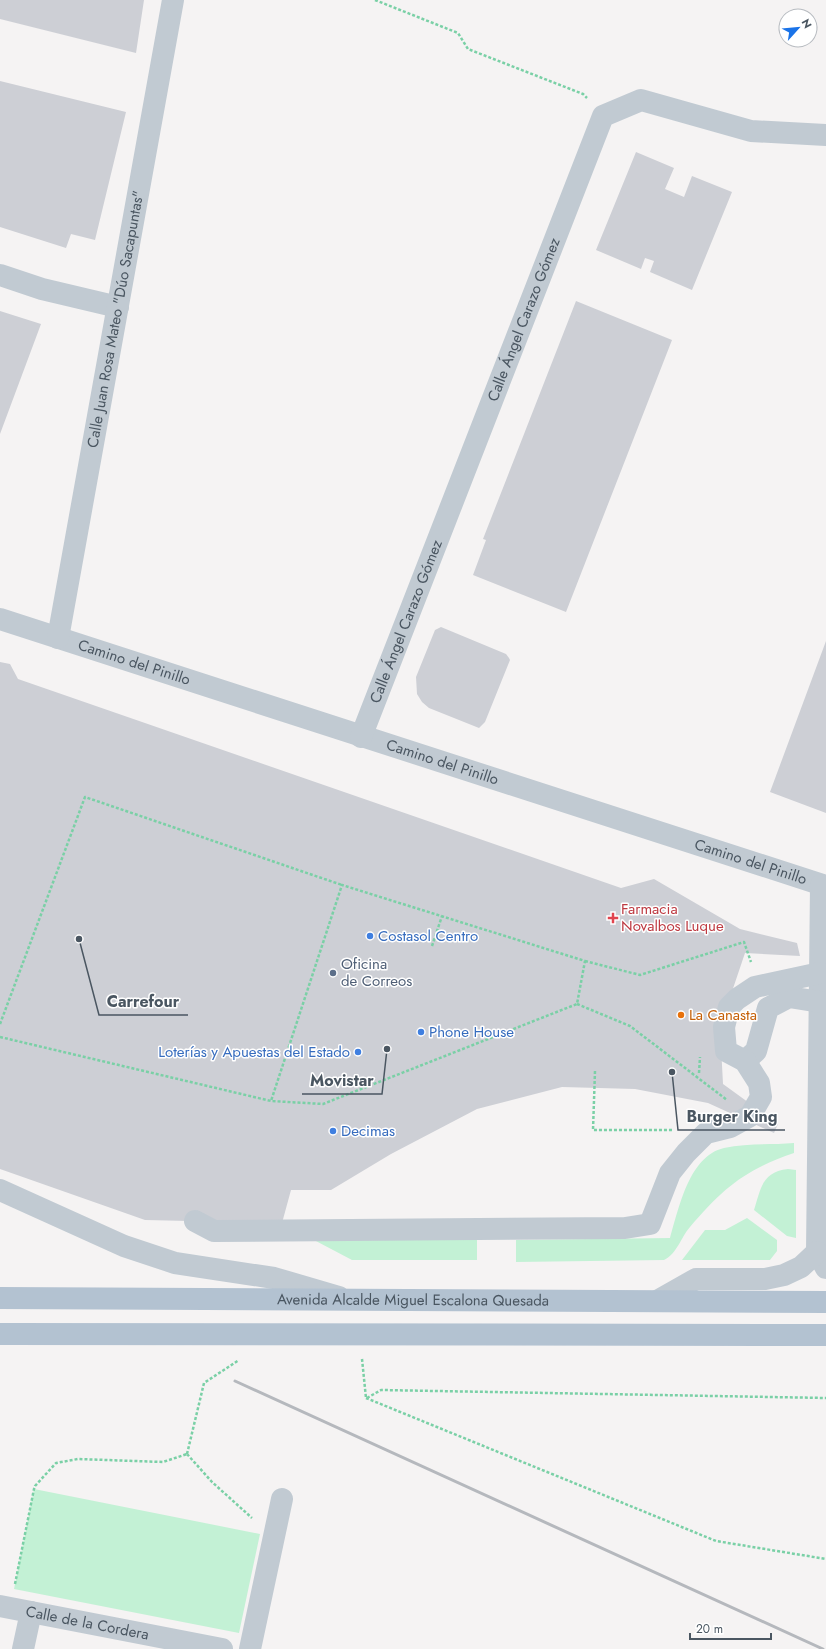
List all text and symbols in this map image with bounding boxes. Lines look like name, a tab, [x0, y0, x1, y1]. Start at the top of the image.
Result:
north arrow	[778, 8, 818, 48]
text: N	[798, 16, 816, 31]
street label: Calle Juan Rosa Mateo "Dúo Sacapuntas"	[81, 189, 149, 450]
street label: Calle Ángel Carazo Gómez	[482, 234, 566, 405]
street label: Calle Ángel Carazo Gómez	[364, 536, 448, 707]
street label: Camino del Pinillo	[75, 634, 193, 691]
street label: Camino del Pinillo	[383, 734, 502, 790]
street label: Camino del Pinillo	[692, 833, 810, 890]
place label: Farmacia Novalbos Luque	[621, 898, 724, 937]
marker: Farmacia Novalbos Luque	[608, 913, 618, 923]
place label: Costasol Centro	[378, 925, 478, 947]
marker: Costasol Centro	[365, 931, 375, 941]
place label: Oficina de Correos	[341, 953, 412, 992]
marker: Oficina de Correos	[328, 968, 338, 978]
callout: Carrefour	[99, 987, 188, 1015]
text: Carrefour	[107, 990, 180, 1013]
place label: La Canasta	[689, 1004, 757, 1026]
marker: La Canasta	[676, 1010, 686, 1020]
place label: Phone House	[429, 1021, 514, 1043]
marker: Phone House	[416, 1027, 426, 1037]
place label: Loterías y Apuestas del Estado	[158, 1041, 350, 1063]
marker: Loterías y Apuestas del Estado	[353, 1047, 363, 1057]
callout: Movistar	[302, 1066, 382, 1094]
text: Movistar	[310, 1069, 374, 1092]
callout: Burger King	[678, 1102, 785, 1130]
text: Burger King	[686, 1105, 778, 1128]
place label: Decimas	[341, 1120, 395, 1142]
marker: Decimas	[328, 1126, 338, 1136]
street label: Avenida Alcalde Miguel Escalona Quesada	[277, 1288, 549, 1312]
street label: Calle de la Cordera	[24, 1600, 151, 1646]
scale bar	[690, 1615, 771, 1641]
text: 20 m	[696, 1620, 723, 1638]

